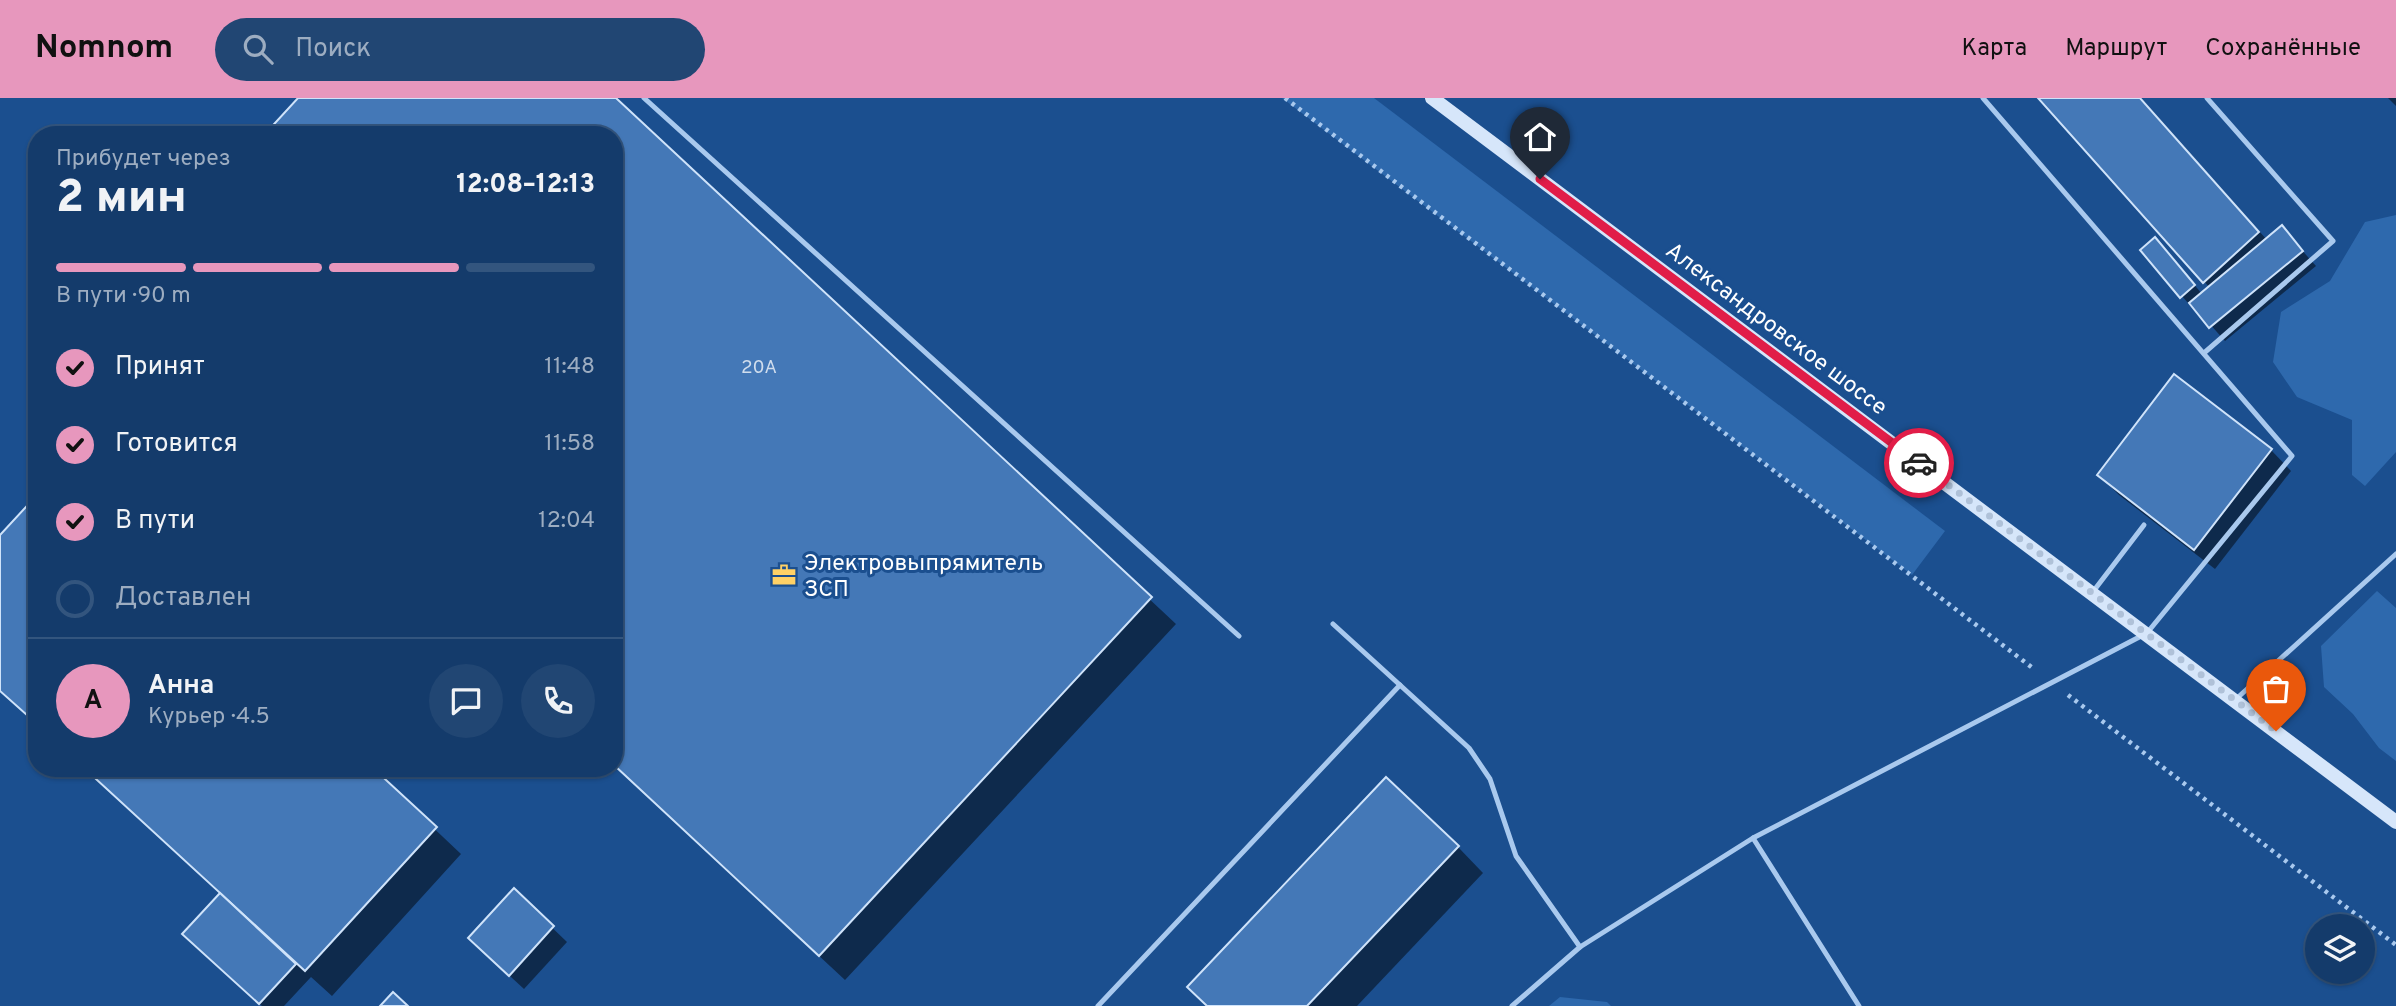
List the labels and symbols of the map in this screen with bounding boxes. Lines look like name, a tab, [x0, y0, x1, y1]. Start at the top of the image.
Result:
pin	[1510, 107, 1570, 179]
street label: Александровское шоссе	[1659, 237, 1892, 423]
house number: 20А	[741, 356, 777, 380]
courier	[1884, 428, 1954, 498]
place label: Электровыпрямитель ЗСП	[804, 550, 1043, 605]
office icon: Электровыпрямитель ЗСП	[770, 561, 798, 589]
pin	[2246, 659, 2306, 731]

